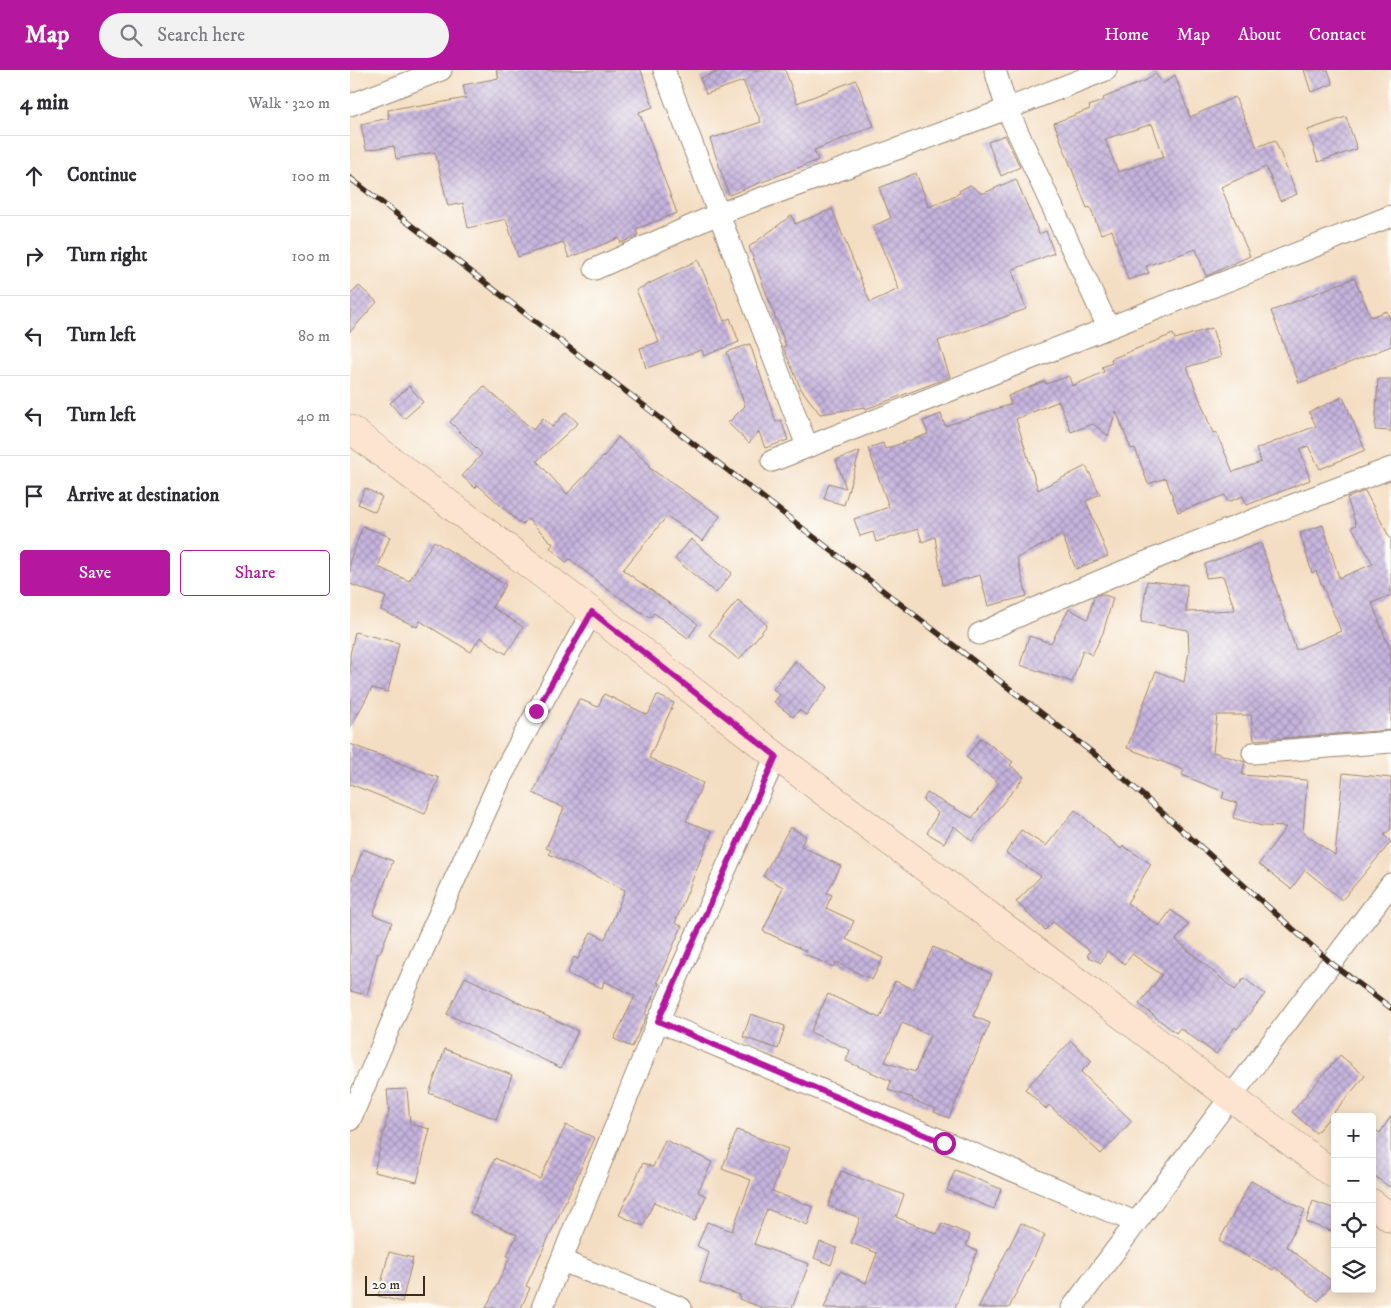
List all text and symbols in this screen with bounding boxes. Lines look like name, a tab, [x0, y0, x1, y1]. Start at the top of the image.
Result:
search box	[99, 13, 449, 58]
text: Map	[25, 20, 69, 50]
icon: search	[117, 21, 145, 49]
text: Search here	[157, 24, 245, 47]
text: Home	[1104, 24, 1149, 46]
text: Map	[1177, 24, 1210, 46]
text: About	[1238, 24, 1281, 46]
text: Contact	[1309, 24, 1366, 46]
text: 4 min	[20, 90, 69, 116]
text: Walk · 320 m	[248, 93, 330, 113]
icon: ahead	[20, 162, 48, 190]
text: Continue	[67, 164, 137, 187]
text: 100 m	[292, 166, 330, 186]
icon: right	[20, 242, 48, 270]
text: Turn right	[67, 244, 147, 267]
text: 100 m	[292, 246, 330, 266]
icon: left	[20, 322, 48, 350]
text: Turn left	[67, 324, 136, 347]
text: 80 m	[298, 326, 330, 346]
icon: left	[20, 402, 48, 430]
text: Turn left	[67, 404, 136, 427]
text: 40 m	[297, 406, 330, 426]
icon: arrive	[20, 482, 48, 510]
text: Arrive at destination	[67, 484, 219, 507]
button: Save	[20, 550, 170, 596]
button: Share	[180, 550, 330, 596]
route end	[525, 700, 548, 723]
map controls	[1331, 1113, 1376, 1293]
button: +	[1331, 1113, 1376, 1158]
route start	[933, 1132, 956, 1155]
button: −	[1331, 1158, 1376, 1203]
button: locate	[1331, 1203, 1376, 1248]
button: layers	[1331, 1248, 1376, 1293]
scale bar	[365, 1273, 425, 1296]
text: 20 m	[372, 1276, 400, 1294]

